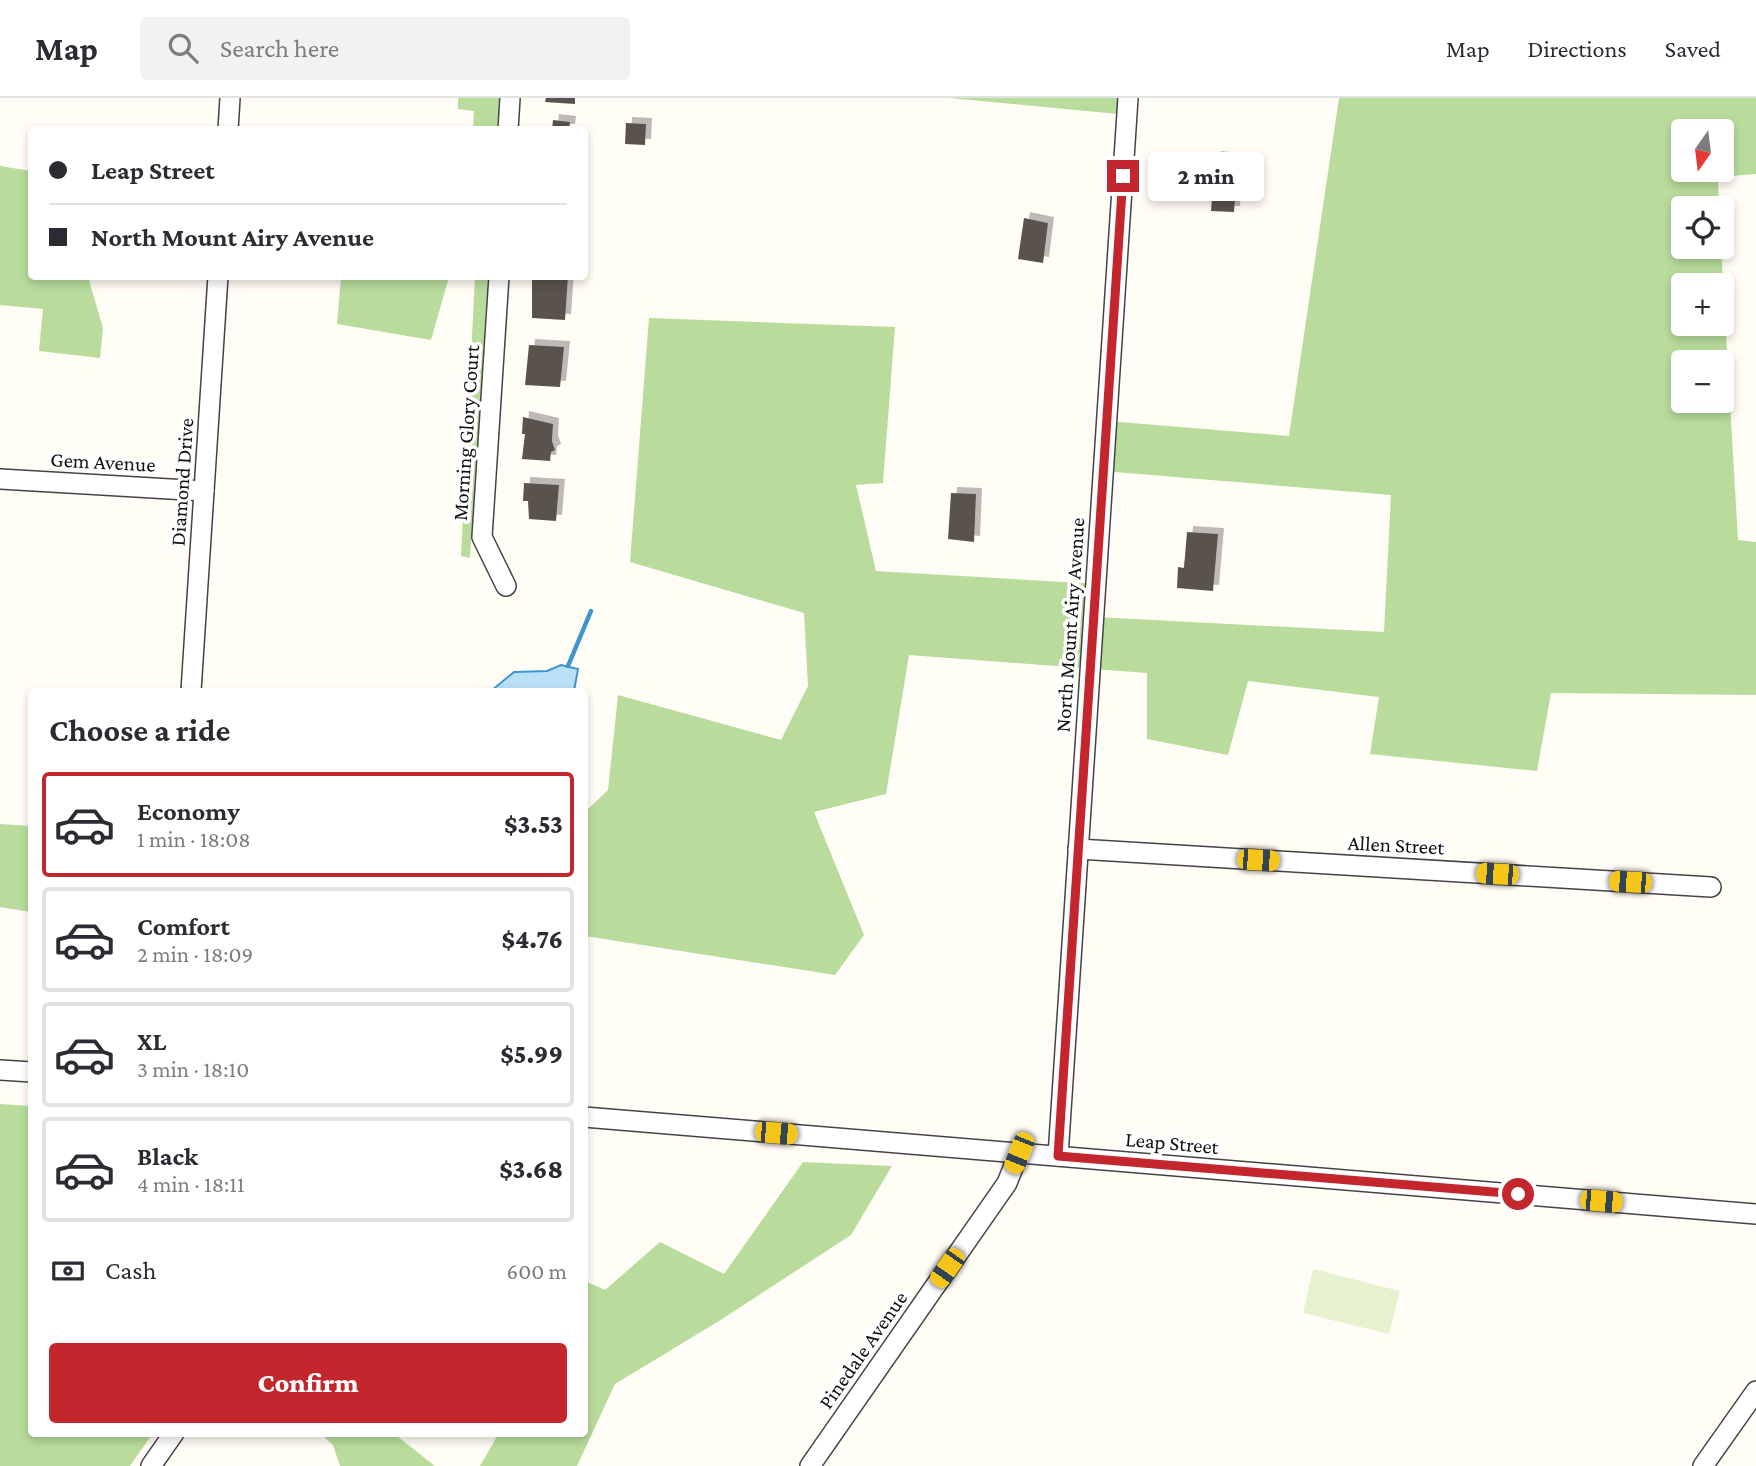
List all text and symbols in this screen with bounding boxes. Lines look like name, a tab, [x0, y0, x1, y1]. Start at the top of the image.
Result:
search box	[140, 17, 630, 80]
icon: search	[164, 29, 202, 67]
text: Map	[35, 30, 98, 67]
text: Search here	[220, 34, 339, 63]
text: Map	[1446, 35, 1490, 62]
text: Directions	[1528, 35, 1627, 62]
text: Saved	[1665, 35, 1721, 62]
north arrow	[1671, 119, 1734, 182]
map controls	[1671, 119, 1734, 413]
callout: 2 min	[1148, 152, 1263, 200]
text: Leap Street	[91, 156, 215, 185]
route end	[1107, 160, 1139, 192]
text: 2 min	[1178, 163, 1234, 189]
button: locate	[1671, 196, 1734, 259]
text: North Mount Airy Avenue	[91, 223, 374, 252]
button: +	[1671, 273, 1734, 336]
street label: Morning Glory Court	[448, 343, 484, 522]
button: −	[1671, 350, 1734, 413]
street label: Diamond Drive	[166, 417, 198, 547]
street label: Gem Avenue	[50, 447, 156, 477]
street label: North Mount Airy Avenue	[1051, 517, 1089, 733]
text: Choose a ride	[49, 712, 230, 748]
icon: car	[53, 793, 116, 856]
text: Economy	[137, 797, 240, 826]
text: $3.53	[504, 810, 563, 839]
text: 1 min · 18:08	[137, 826, 251, 852]
street label: Allen Street	[1347, 830, 1446, 860]
car	[1237, 848, 1280, 872]
car	[1476, 862, 1519, 886]
car	[1609, 870, 1652, 894]
icon: car	[53, 908, 116, 971]
text: Comfort	[137, 912, 230, 941]
text: $4.76	[501, 925, 563, 954]
text: 2 min · 18:09	[137, 941, 253, 967]
icon: car	[53, 1023, 116, 1086]
text: XL	[137, 1027, 166, 1056]
text: $5.99	[500, 1040, 563, 1069]
text: 3 min · 18:10	[137, 1056, 249, 1082]
car	[755, 1121, 798, 1145]
street label: Leap Street	[1124, 1127, 1221, 1159]
car	[1002, 1130, 1037, 1176]
icon: car	[53, 1138, 116, 1201]
text: Black	[137, 1142, 198, 1171]
text: $3.68	[499, 1155, 563, 1184]
text: 4 min · 18:11	[137, 1171, 245, 1197]
route start	[1502, 1178, 1534, 1210]
car	[1580, 1189, 1623, 1213]
car	[927, 1245, 968, 1291]
icon: cash	[49, 1252, 87, 1290]
text: Cash	[105, 1256, 156, 1285]
text: 600 m	[507, 1258, 567, 1284]
street label: Pinedale Avenue	[814, 1287, 912, 1413]
button: Confirm	[49, 1343, 567, 1423]

